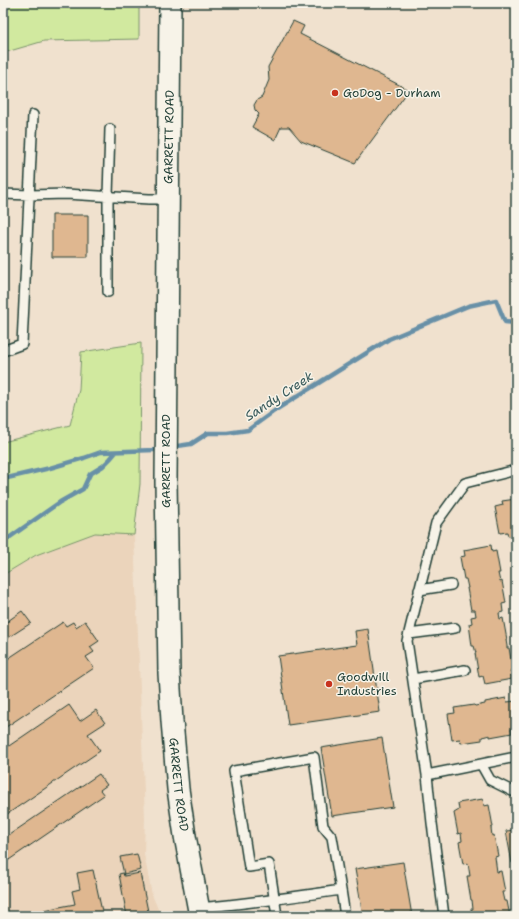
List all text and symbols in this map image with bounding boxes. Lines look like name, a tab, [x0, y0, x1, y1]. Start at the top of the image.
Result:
place label: GoDog - Durham	[343, 85, 441, 101]
marker: GoDog - Durham	[330, 88, 340, 98]
street label: GARRETT ROAD	[160, 90, 178, 184]
water label: Sandy Creek	[241, 367, 317, 424]
street label: GARRETT ROAD	[158, 414, 174, 508]
place label: Goodwill Industries	[337, 669, 397, 699]
marker: Goodwill Industries	[324, 679, 334, 689]
street label: GARRETT ROAD	[166, 737, 192, 832]

